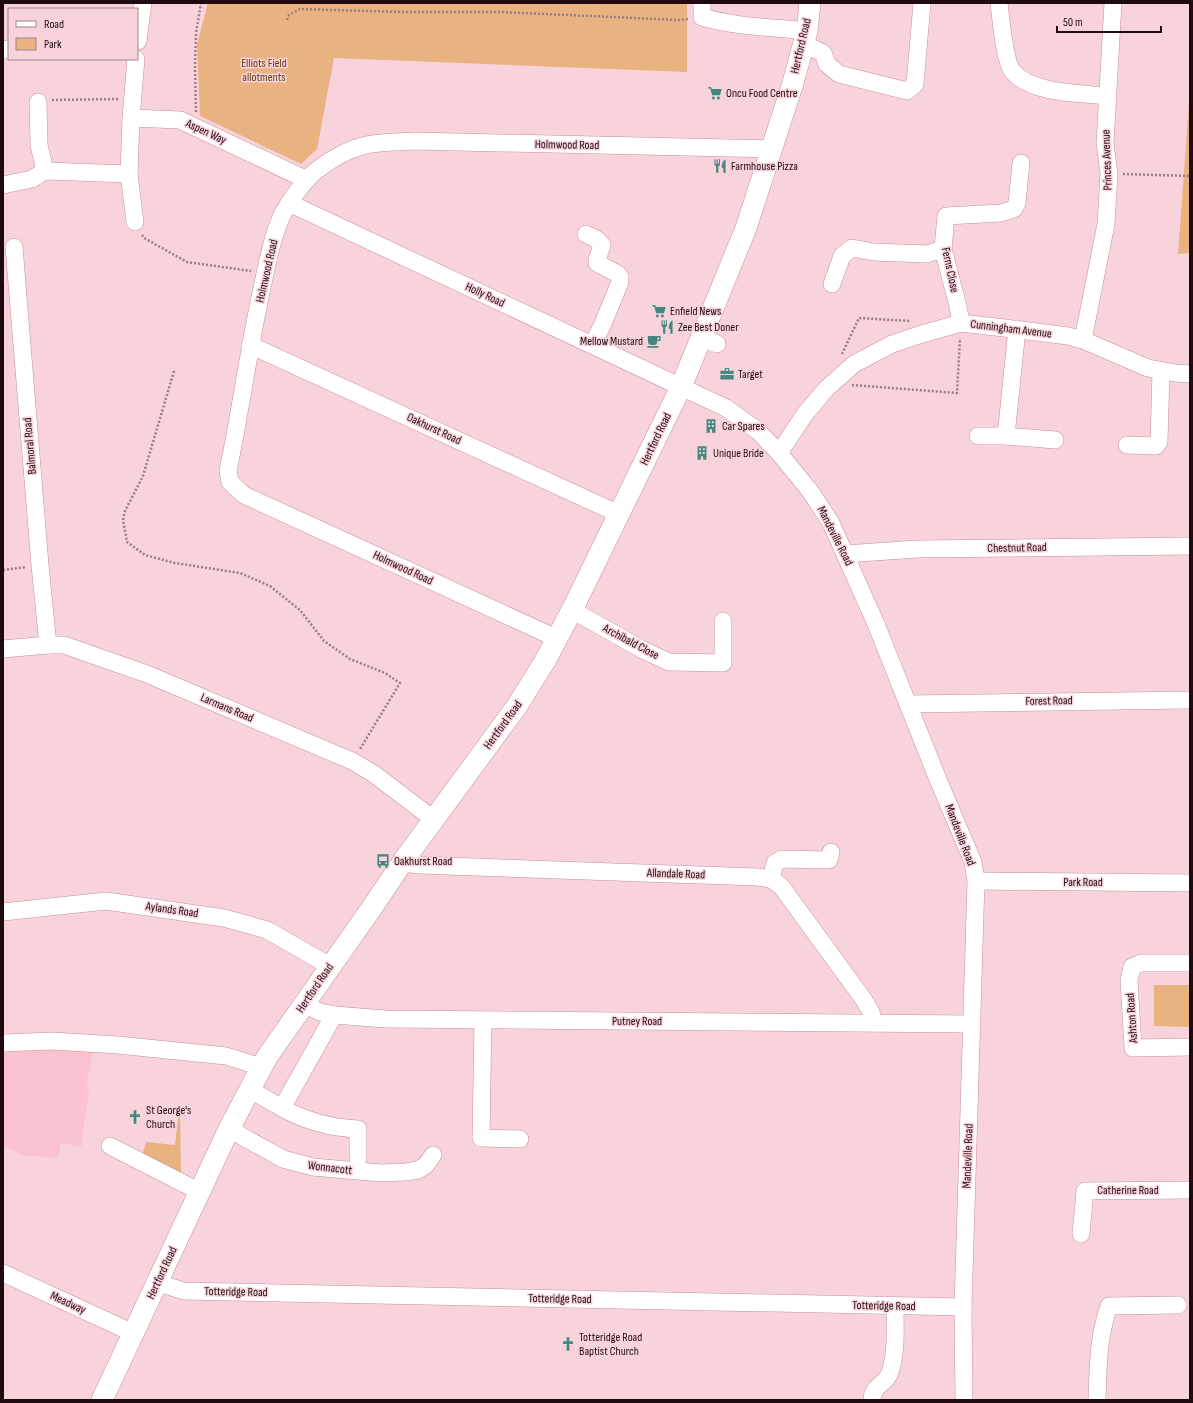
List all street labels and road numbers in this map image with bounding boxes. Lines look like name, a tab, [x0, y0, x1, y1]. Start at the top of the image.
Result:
street label: Hertford Road	[787, 17, 815, 75]
street label: Aspen Way	[182, 116, 229, 148]
street label: Princes Avenue	[1098, 129, 1116, 191]
street label: Holmwood Road	[535, 137, 599, 153]
street label: Holmwood Road	[252, 238, 282, 304]
street label: Ferns Close	[938, 246, 962, 294]
street label: Holly Road	[463, 279, 507, 311]
street label: Cunningham Avenue	[969, 317, 1053, 341]
street label: Oakhurst Road	[404, 410, 464, 448]
street label: Hertford Road	[637, 410, 675, 468]
street label: Balmoral Road	[20, 417, 40, 475]
street label: Mandeville Road	[814, 504, 856, 568]
street label: Chestnut Road	[987, 540, 1047, 556]
street label: Holmwood Road	[371, 548, 435, 588]
street label: Archibald Close	[599, 620, 662, 663]
street label: Larmans Road	[198, 690, 256, 726]
street label: Forest Road	[1025, 693, 1073, 709]
street label: Hertford Road	[480, 698, 526, 752]
street label: Mandeville Road	[941, 802, 979, 868]
street label: Allandale Road	[646, 865, 705, 883]
street label: Park Road	[1063, 875, 1103, 890]
street label: Aylands Road	[144, 899, 199, 921]
street label: Hertford Road	[293, 960, 337, 1016]
street label: Ashton Road	[1123, 992, 1141, 1045]
street label: Putney Road	[612, 1014, 662, 1029]
street label: Mandeville Road	[959, 1123, 977, 1189]
street label: Wonnacott	[307, 1158, 353, 1178]
street label: Catherine Road	[1097, 1183, 1159, 1198]
street label: Hertford Road	[143, 1244, 181, 1302]
street label: Totteridge Road	[204, 1284, 268, 1300]
street label: Meadway	[48, 1288, 88, 1318]
street label: Totteridge Road	[528, 1291, 592, 1307]
street label: Totteridge Road	[852, 1298, 916, 1314]

